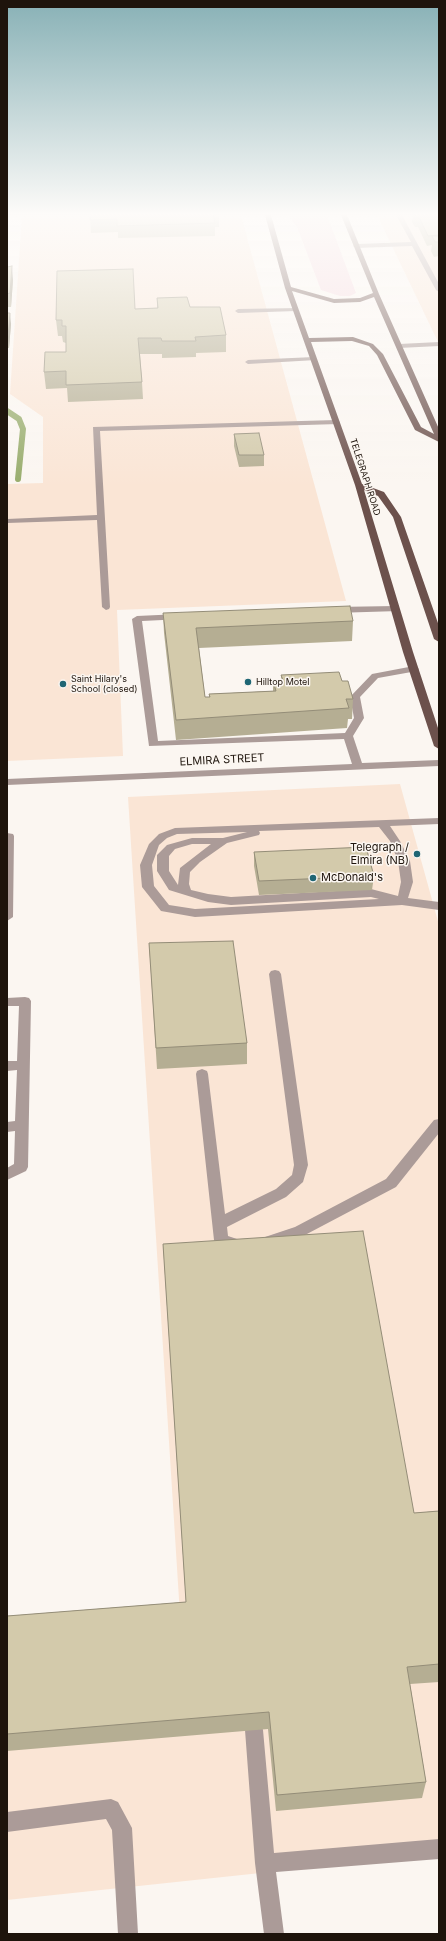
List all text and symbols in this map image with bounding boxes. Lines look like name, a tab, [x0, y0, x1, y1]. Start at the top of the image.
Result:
street label: TELEGRAPH ROAD	[347, 437, 383, 517]
place label: Saint Hilary's School (closed)	[71, 674, 137, 695]
marker: Hilltop Motel	[243, 677, 253, 687]
place label: Hilltop Motel	[256, 677, 309, 687]
marker: Saint Hilary's School (closed)	[58, 679, 68, 689]
street label: ELMIRA STREET	[179, 751, 265, 769]
place label: Telegraph / Elmira (NB)	[350, 841, 409, 867]
marker: Telegraph / Elmira (NB)	[412, 849, 422, 859]
place label: McDonald's	[321, 871, 383, 885]
marker: McDonald's	[308, 873, 318, 883]

